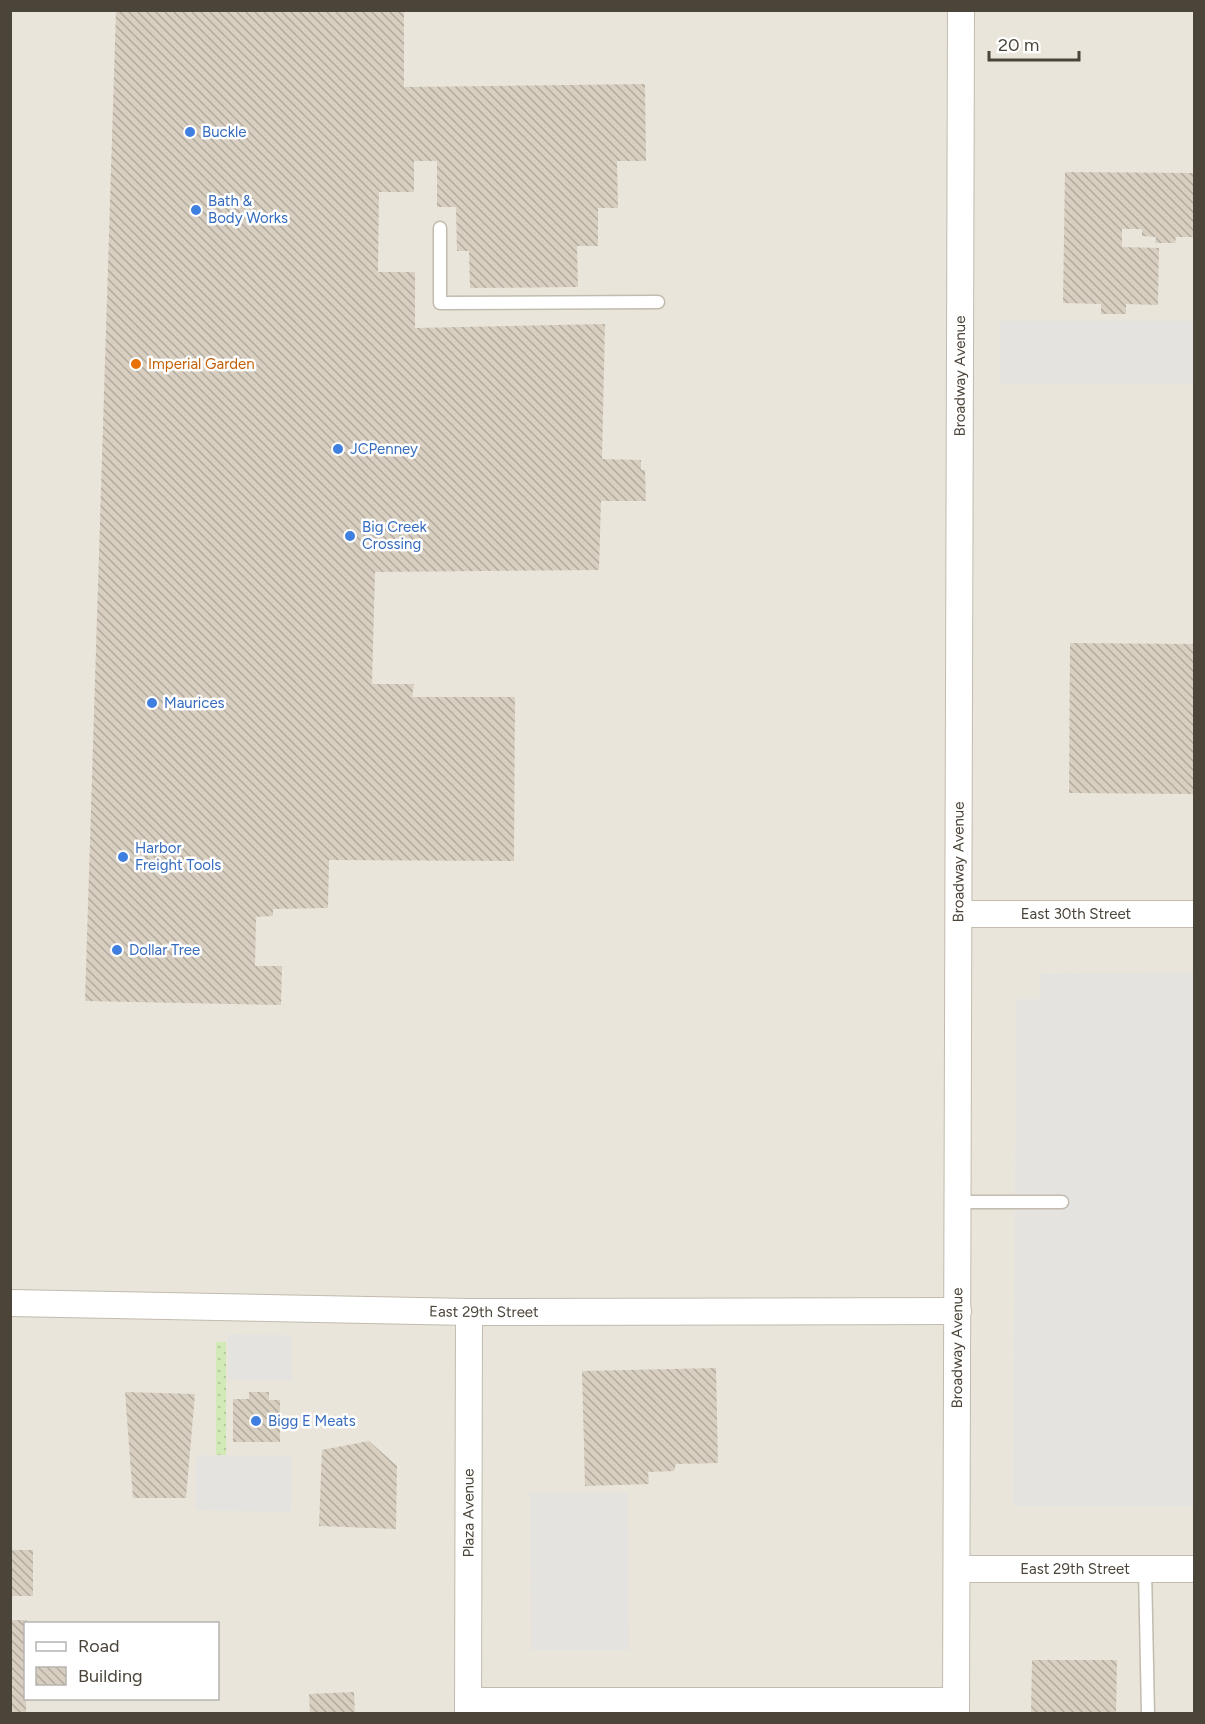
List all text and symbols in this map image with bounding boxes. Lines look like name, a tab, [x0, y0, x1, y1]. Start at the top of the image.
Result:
scale bar	[989, 24, 1079, 62]
text: 20 m	[998, 34, 1039, 56]
place label: Buckle	[202, 123, 246, 141]
marker: Buckle	[183, 125, 197, 139]
place label: Bath & Body Works	[208, 192, 288, 227]
marker: Bath & Body Works	[189, 203, 203, 217]
street label: Broadway Avenue	[951, 316, 969, 437]
place label: Imperial Garden	[148, 355, 255, 373]
marker: Imperial Garden	[129, 357, 143, 371]
place label: JCPenney	[350, 440, 418, 458]
marker: JCPenney	[331, 442, 345, 456]
place label: Big Creek Crossing	[362, 518, 427, 553]
marker: Big Creek Crossing	[343, 529, 357, 543]
place label: Maurices	[164, 694, 225, 712]
marker: Maurices	[145, 696, 159, 710]
street label: Broadway Avenue	[949, 802, 968, 922]
place label: Harbor Freight Tools	[135, 839, 221, 874]
marker: Harbor Freight Tools	[116, 850, 130, 864]
street label: East 30th Street	[1021, 905, 1132, 923]
place label: Dollar Tree	[129, 941, 200, 959]
marker: Dollar Tree	[110, 943, 124, 957]
street label: Broadway Avenue	[948, 1288, 966, 1408]
street label: East 29th Street	[429, 1302, 539, 1321]
place label: Bigg E Meats	[268, 1412, 356, 1430]
marker: Bigg E Meats	[249, 1414, 263, 1428]
street label: Plaza Avenue	[459, 1468, 478, 1558]
street label: East 29th Street	[1020, 1560, 1130, 1578]
legend	[24, 1622, 219, 1700]
text: Road	[78, 1635, 119, 1657]
text: Building	[78, 1665, 143, 1687]

